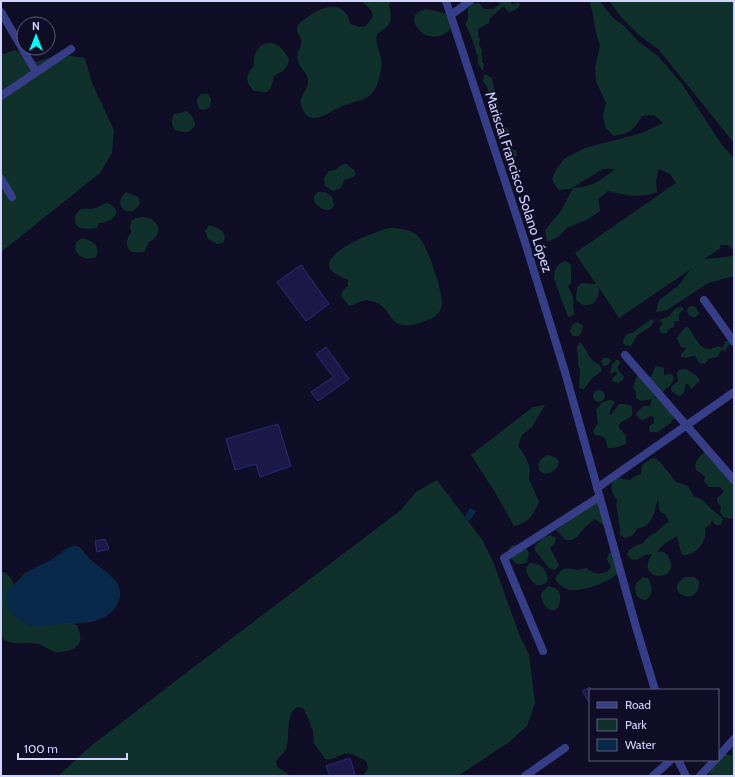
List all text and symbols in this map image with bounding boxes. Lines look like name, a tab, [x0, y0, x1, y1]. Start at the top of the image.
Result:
north arrow	[16, 16, 56, 56]
text: N	[32, 19, 40, 33]
street label: Mariscal Francisco Solano López	[481, 89, 557, 275]
legend	[589, 689, 719, 761]
text: Road	[625, 697, 651, 712]
text: Park	[625, 717, 647, 732]
scale bar	[18, 735, 127, 761]
text: Water	[625, 737, 656, 752]
text: 100 m	[24, 741, 58, 756]

